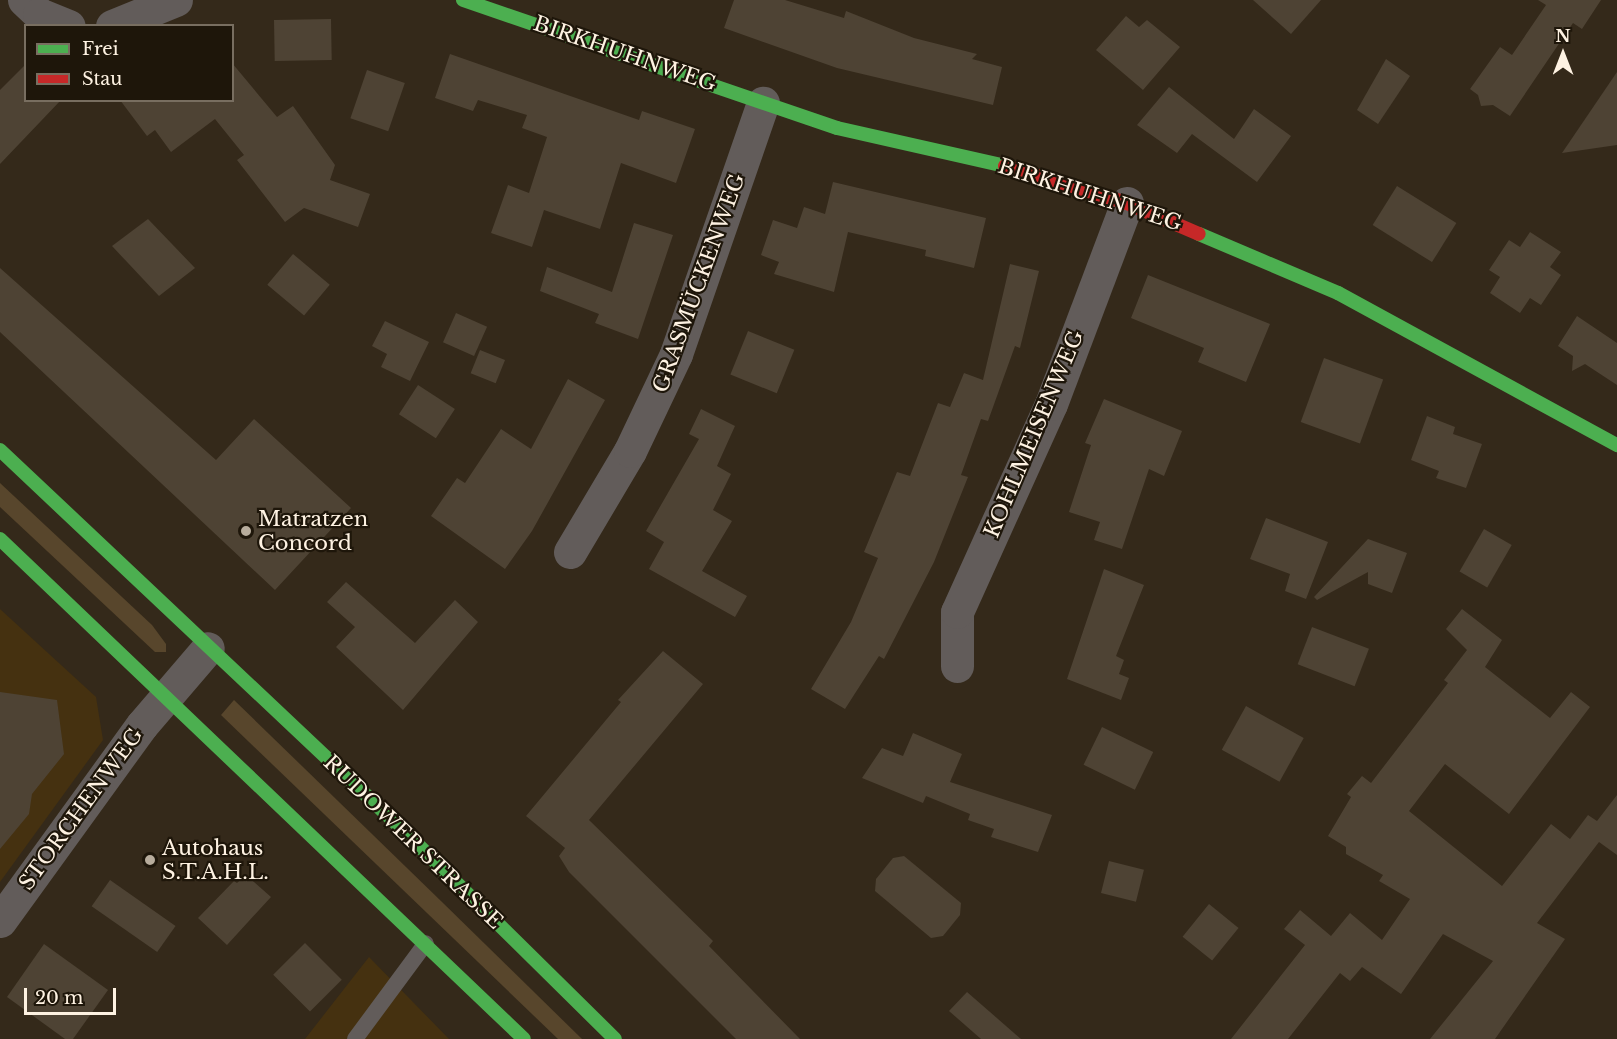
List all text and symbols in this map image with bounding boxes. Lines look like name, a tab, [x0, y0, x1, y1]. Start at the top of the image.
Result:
street label: BIRKHUHNWEG	[530, 11, 720, 97]
legend	[24, 24, 234, 102]
north arrow	[1533, 24, 1593, 84]
text: N	[1555, 26, 1571, 46]
text: Frei	[82, 38, 119, 60]
text: Stau	[82, 68, 122, 90]
street label: BIRKHUHNWEG	[995, 153, 1185, 237]
street label: GRASMÜCKENWEG	[648, 170, 750, 396]
street label: KOHLMEISENWEG	[979, 327, 1089, 541]
place label: Matratzen Concord	[258, 506, 368, 556]
marker: Matratzen Concord	[239, 524, 253, 538]
street label: STORCHENWEG	[14, 723, 148, 895]
street label: RUDOWER STRASSE	[318, 750, 508, 934]
place label: Autohaus S.T.A.H.L.	[162, 835, 269, 885]
marker: Autohaus S.T.A.H.L.	[143, 853, 157, 867]
scale bar	[27, 976, 118, 1014]
text: 20 m	[35, 987, 83, 1009]

